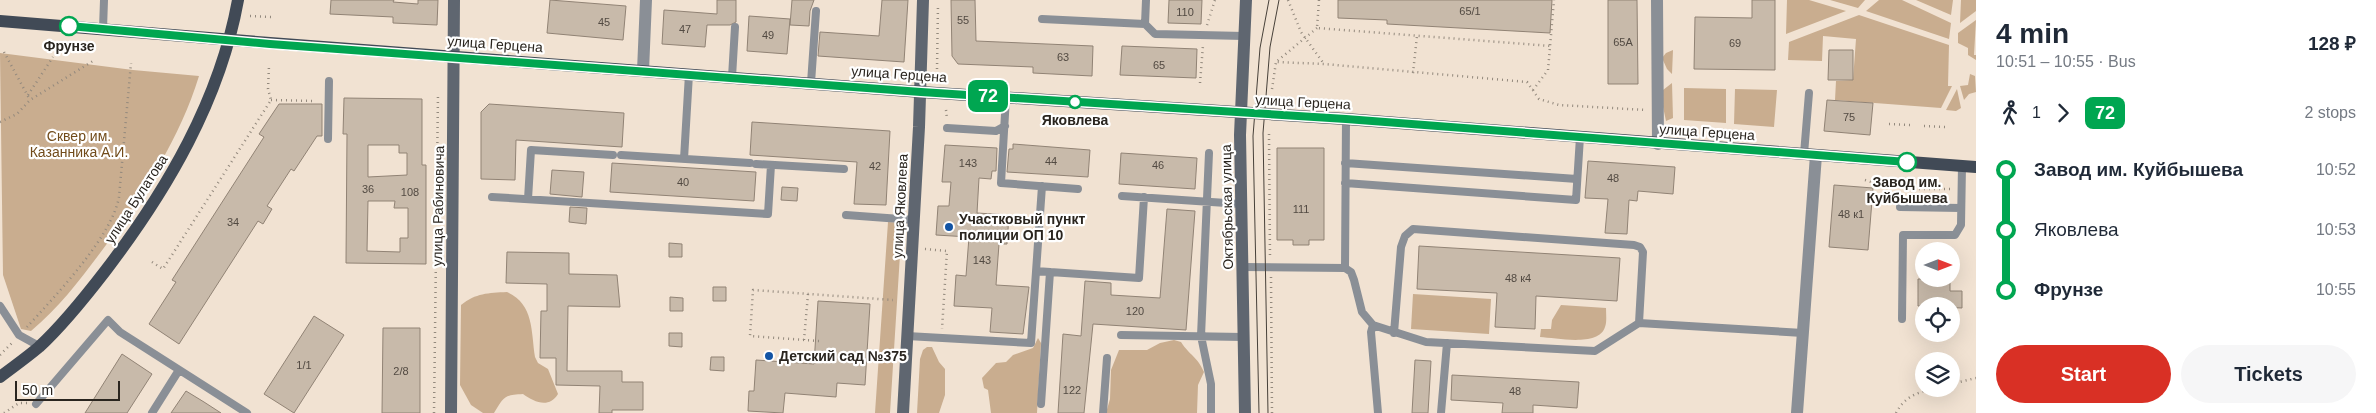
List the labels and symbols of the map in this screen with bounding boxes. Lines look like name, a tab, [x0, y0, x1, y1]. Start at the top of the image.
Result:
house number: 65/1	[1459, 5, 1481, 17]
house number: 110	[1176, 6, 1194, 18]
house number: 55	[957, 14, 969, 26]
marker: Фрунзе	[59, 16, 79, 36]
house number: 45	[598, 16, 610, 28]
house number: 47	[679, 23, 691, 35]
house number: 49	[762, 29, 774, 41]
street label: улица Герцена	[447, 33, 544, 55]
house number: 65А	[1613, 36, 1633, 48]
house number: 69	[1729, 37, 1741, 49]
place label: Фрунзе	[43, 38, 95, 54]
house number: 63	[1057, 51, 1069, 63]
house number: 65	[1153, 59, 1165, 71]
street label: улица Герцена	[851, 63, 948, 85]
line badge: 72	[966, 80, 1010, 112]
street label: улица Герцена	[1255, 92, 1351, 113]
marker: Яковлева	[1068, 95, 1082, 109]
house number: 75	[1843, 111, 1855, 123]
place label: Яковлева	[1042, 112, 1108, 128]
street label: улица Герцена	[1659, 121, 1756, 143]
park label: Сквер им. Казанника А.И.	[30, 128, 128, 160]
street label: Октябрьская улица	[1218, 144, 1236, 270]
street label: улица Рабиновича	[429, 145, 447, 266]
street label: улица Булатова	[101, 151, 171, 246]
marker: Завод им. Куйбышева	[1897, 152, 1917, 172]
street label: улица Яковлева	[889, 153, 911, 259]
house number: 44	[1045, 155, 1057, 167]
house number: 143	[959, 157, 977, 169]
house number: 46	[1152, 159, 1164, 171]
house number: 42	[869, 160, 881, 172]
house number: 48	[1607, 172, 1619, 184]
place label: Завод им. Куйбышева	[1866, 174, 1948, 206]
house number: 40	[677, 176, 689, 188]
house number: 36	[362, 183, 374, 195]
house number: 108	[401, 186, 419, 198]
house number: 111	[1293, 203, 1309, 215]
house number: 48 к1	[1838, 208, 1864, 220]
place label: Участковый пункт полиции ОП 10	[959, 211, 1085, 243]
house number: 34	[227, 216, 239, 228]
marker: Участковый пункт полиции ОП 10	[943, 221, 955, 233]
north arrow	[1915, 242, 1960, 288]
house number: 143	[973, 254, 991, 266]
house number: 48 к4	[1505, 272, 1531, 284]
house number: 120	[1126, 305, 1144, 317]
place label: Детский сад №375	[779, 348, 907, 364]
marker: Детский сад №375	[763, 350, 775, 362]
house number: 1/1	[296, 359, 312, 371]
house number: 2/8	[393, 365, 409, 377]
scale bar	[15, 378, 120, 401]
house number: 122	[1063, 384, 1081, 396]
house number: 48	[1509, 385, 1521, 397]

